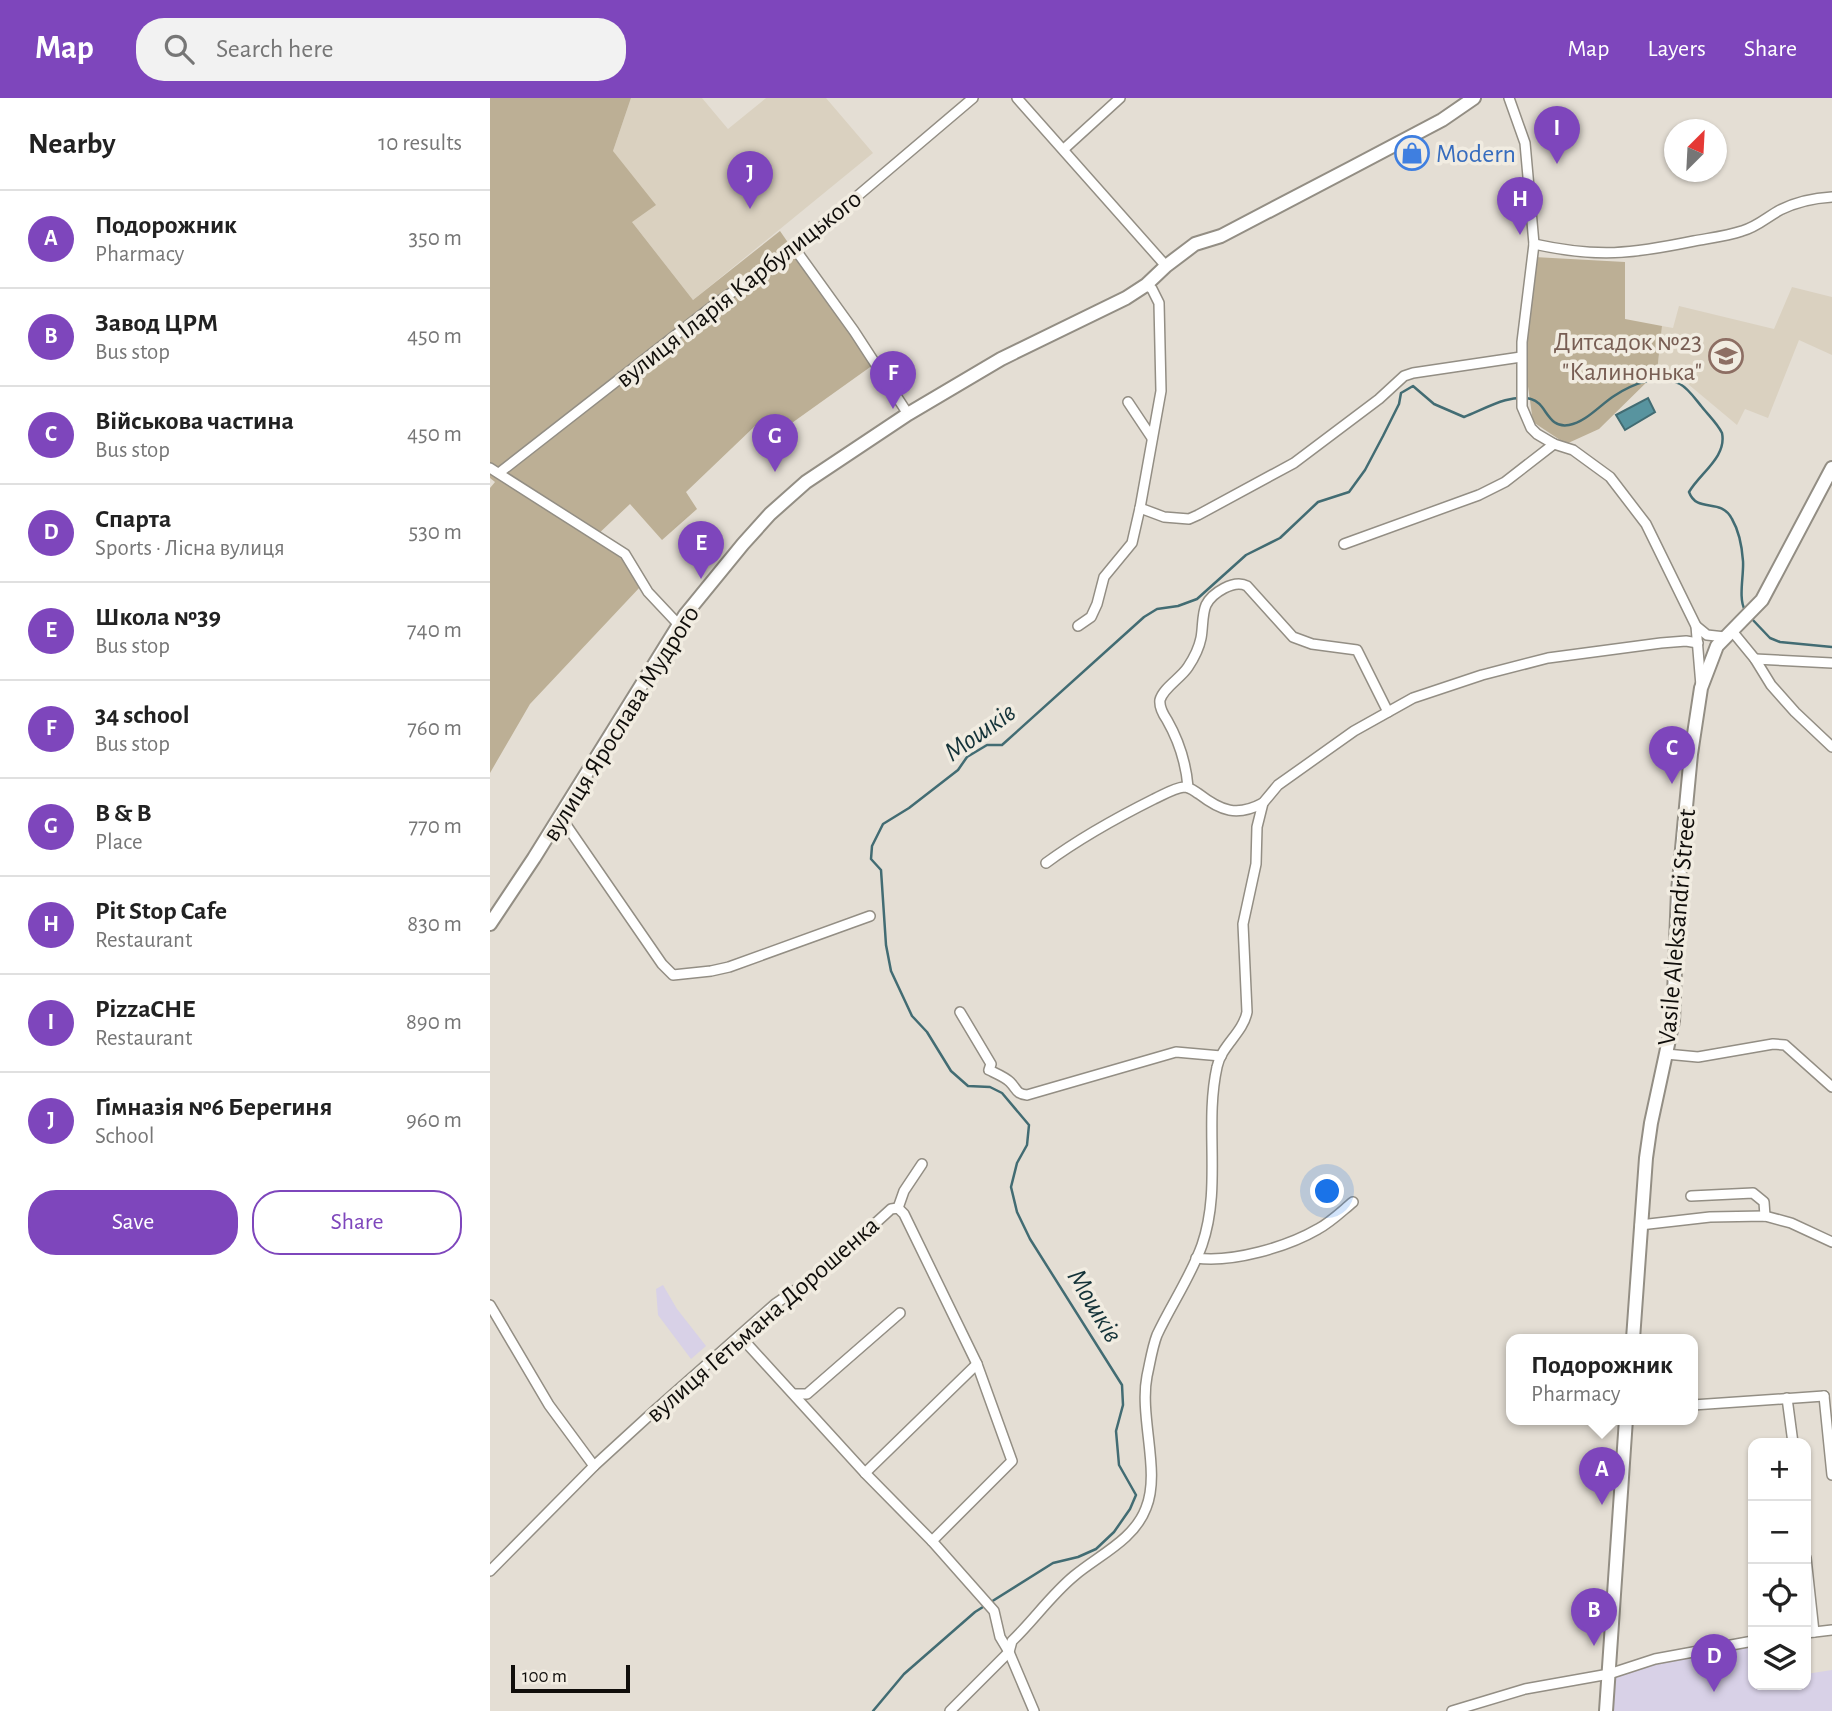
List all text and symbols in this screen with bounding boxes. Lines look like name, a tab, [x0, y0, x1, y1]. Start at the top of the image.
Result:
search box	[136, 18, 626, 81]
icon: search	[160, 30, 198, 68]
text: Map	[35, 32, 94, 65]
text: Search here	[216, 36, 334, 62]
text: Map	[1567, 37, 1609, 61]
text: Layers	[1647, 37, 1706, 61]
text: Share	[1744, 37, 1797, 61]
pin: I	[1534, 106, 1580, 164]
north arrow	[1664, 119, 1727, 182]
text: Nearby	[28, 129, 116, 159]
text: 10 results	[378, 132, 462, 155]
shop icon: Modern	[1393, 134, 1431, 172]
place label: Modern	[1436, 141, 1516, 167]
pin: J	[727, 151, 773, 209]
pin: H	[1497, 177, 1543, 235]
street label: вулиця Іларія Карбулицького	[611, 185, 866, 392]
text: Подорожник	[95, 212, 237, 238]
text: A	[44, 227, 58, 250]
text: 350 m	[409, 227, 462, 250]
text: Pharmacy	[95, 243, 184, 266]
text: Завод ЦРМ	[95, 310, 218, 336]
text: B	[44, 325, 58, 348]
text: 450 m	[407, 325, 462, 348]
place label: Дитсадок №23 "Калинонька"	[1554, 329, 1702, 385]
school or university icon: Дитсадок №23 "Калинонька"	[1707, 337, 1745, 375]
text: Bus stop	[95, 341, 170, 364]
pin: F	[870, 351, 916, 409]
text: Військова частина	[95, 408, 294, 434]
pin: G	[752, 414, 798, 472]
text: C	[45, 423, 57, 446]
text: 450 m	[407, 423, 462, 446]
text: Bus stop	[95, 439, 170, 462]
text: Спарта	[95, 506, 171, 532]
text: D	[43, 521, 59, 544]
text: 530 m	[409, 521, 462, 544]
pin: E	[678, 521, 724, 579]
text: Sports · Лісна вулиця	[95, 537, 285, 560]
street label: вулиця Ярослава Мудрого	[538, 601, 704, 846]
text: Школа №39	[95, 604, 221, 630]
text: E	[45, 619, 57, 642]
text: 740 m	[407, 619, 462, 642]
text: Bus stop	[95, 635, 170, 658]
water label: Мошків	[939, 698, 1021, 767]
text: 34 school	[95, 702, 189, 728]
text: F	[46, 717, 56, 740]
text: 760 m	[407, 717, 462, 740]
pin: C	[1649, 726, 1695, 784]
text: Bus stop	[95, 733, 170, 756]
text: B & B	[95, 800, 151, 826]
street label: Vasile Aleksandri Street	[1654, 808, 1700, 1047]
text: G	[44, 815, 58, 838]
text: 770 m	[408, 815, 462, 838]
text: Place	[95, 831, 143, 854]
text: Pit Stop Cafe	[95, 898, 227, 924]
text: H	[43, 913, 59, 936]
text: 830 m	[407, 913, 462, 936]
text: Restaurant	[95, 929, 192, 952]
text: PizzaCHE	[95, 996, 195, 1022]
text: I	[48, 1011, 54, 1034]
text: 890 m	[406, 1011, 462, 1034]
text: Restaurant	[95, 1027, 192, 1050]
text: Гімназія №6 Берегиня	[95, 1094, 332, 1120]
text: J	[47, 1109, 55, 1132]
text: 960 m	[406, 1109, 462, 1132]
text: School	[95, 1125, 154, 1148]
your location	[1310, 1174, 1344, 1208]
button: Save	[28, 1190, 238, 1255]
button: Share	[252, 1190, 462, 1255]
street label: вулиця Гетьмана Дорошенка	[641, 1212, 884, 1428]
water label: Мошків	[1062, 1264, 1127, 1348]
popup	[1506, 1334, 1698, 1425]
text: Подорожник	[1531, 1352, 1673, 1378]
text: Pharmacy	[1531, 1383, 1620, 1406]
map controls	[1748, 1438, 1811, 1690]
button: +	[1748, 1438, 1811, 1501]
pin: A	[1579, 1447, 1625, 1505]
button: −	[1748, 1501, 1811, 1564]
button: locate	[1748, 1564, 1811, 1627]
pin: B	[1571, 1588, 1617, 1646]
button: layers	[1748, 1627, 1811, 1690]
pin: D	[1691, 1634, 1737, 1692]
scale bar	[511, 1662, 630, 1694]
text: 100 m	[522, 1667, 567, 1686]

